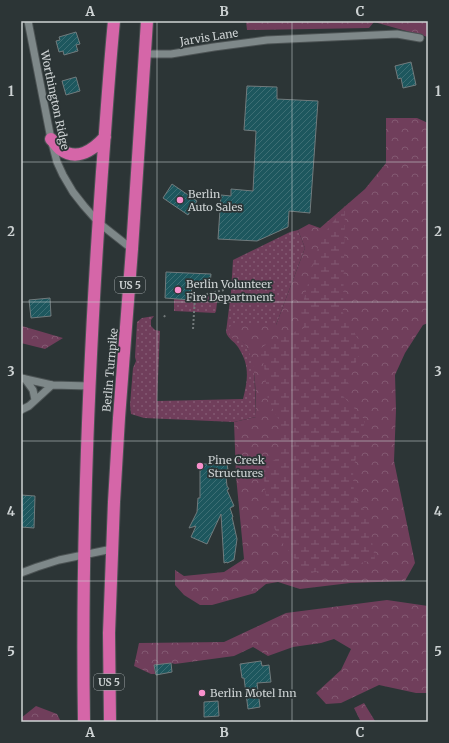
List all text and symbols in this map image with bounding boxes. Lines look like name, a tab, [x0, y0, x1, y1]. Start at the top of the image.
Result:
text: A	[84, 3, 95, 20]
text: B	[219, 3, 229, 20]
text: C	[356, 3, 365, 20]
street label: Jarvis Lane	[178, 25, 239, 49]
street label: Worthington Ridge	[37, 48, 72, 151]
text: 1	[8, 83, 14, 100]
text: 1	[435, 83, 441, 100]
place label: Berlin Auto Sales	[187, 187, 243, 214]
marker: Berlin Auto Sales	[175, 195, 185, 205]
text: 2	[7, 223, 15, 240]
text: 2	[434, 223, 442, 240]
road number: US 5	[115, 277, 145, 293]
place label: Berlin Volunteer Fire Department	[186, 277, 274, 304]
marker: Berlin Volunteer Fire Department	[173, 285, 183, 295]
street label: Berlin Turnpike	[99, 327, 121, 413]
text: 3	[7, 363, 15, 380]
text: 3	[434, 363, 442, 380]
place label: Pine Creek Structures	[208, 453, 265, 480]
marker: Pine Creek Structures	[195, 461, 205, 471]
text: 4	[7, 503, 16, 520]
text: 4	[434, 503, 443, 520]
text: 5	[7, 643, 15, 660]
text: 5	[434, 643, 442, 660]
road number: US 5	[94, 674, 124, 690]
place label: Berlin Motel Inn	[210, 686, 297, 700]
marker: Berlin Motel Inn	[197, 688, 207, 698]
text: A	[84, 724, 95, 741]
text: B	[219, 724, 229, 741]
text: C	[356, 724, 365, 741]

